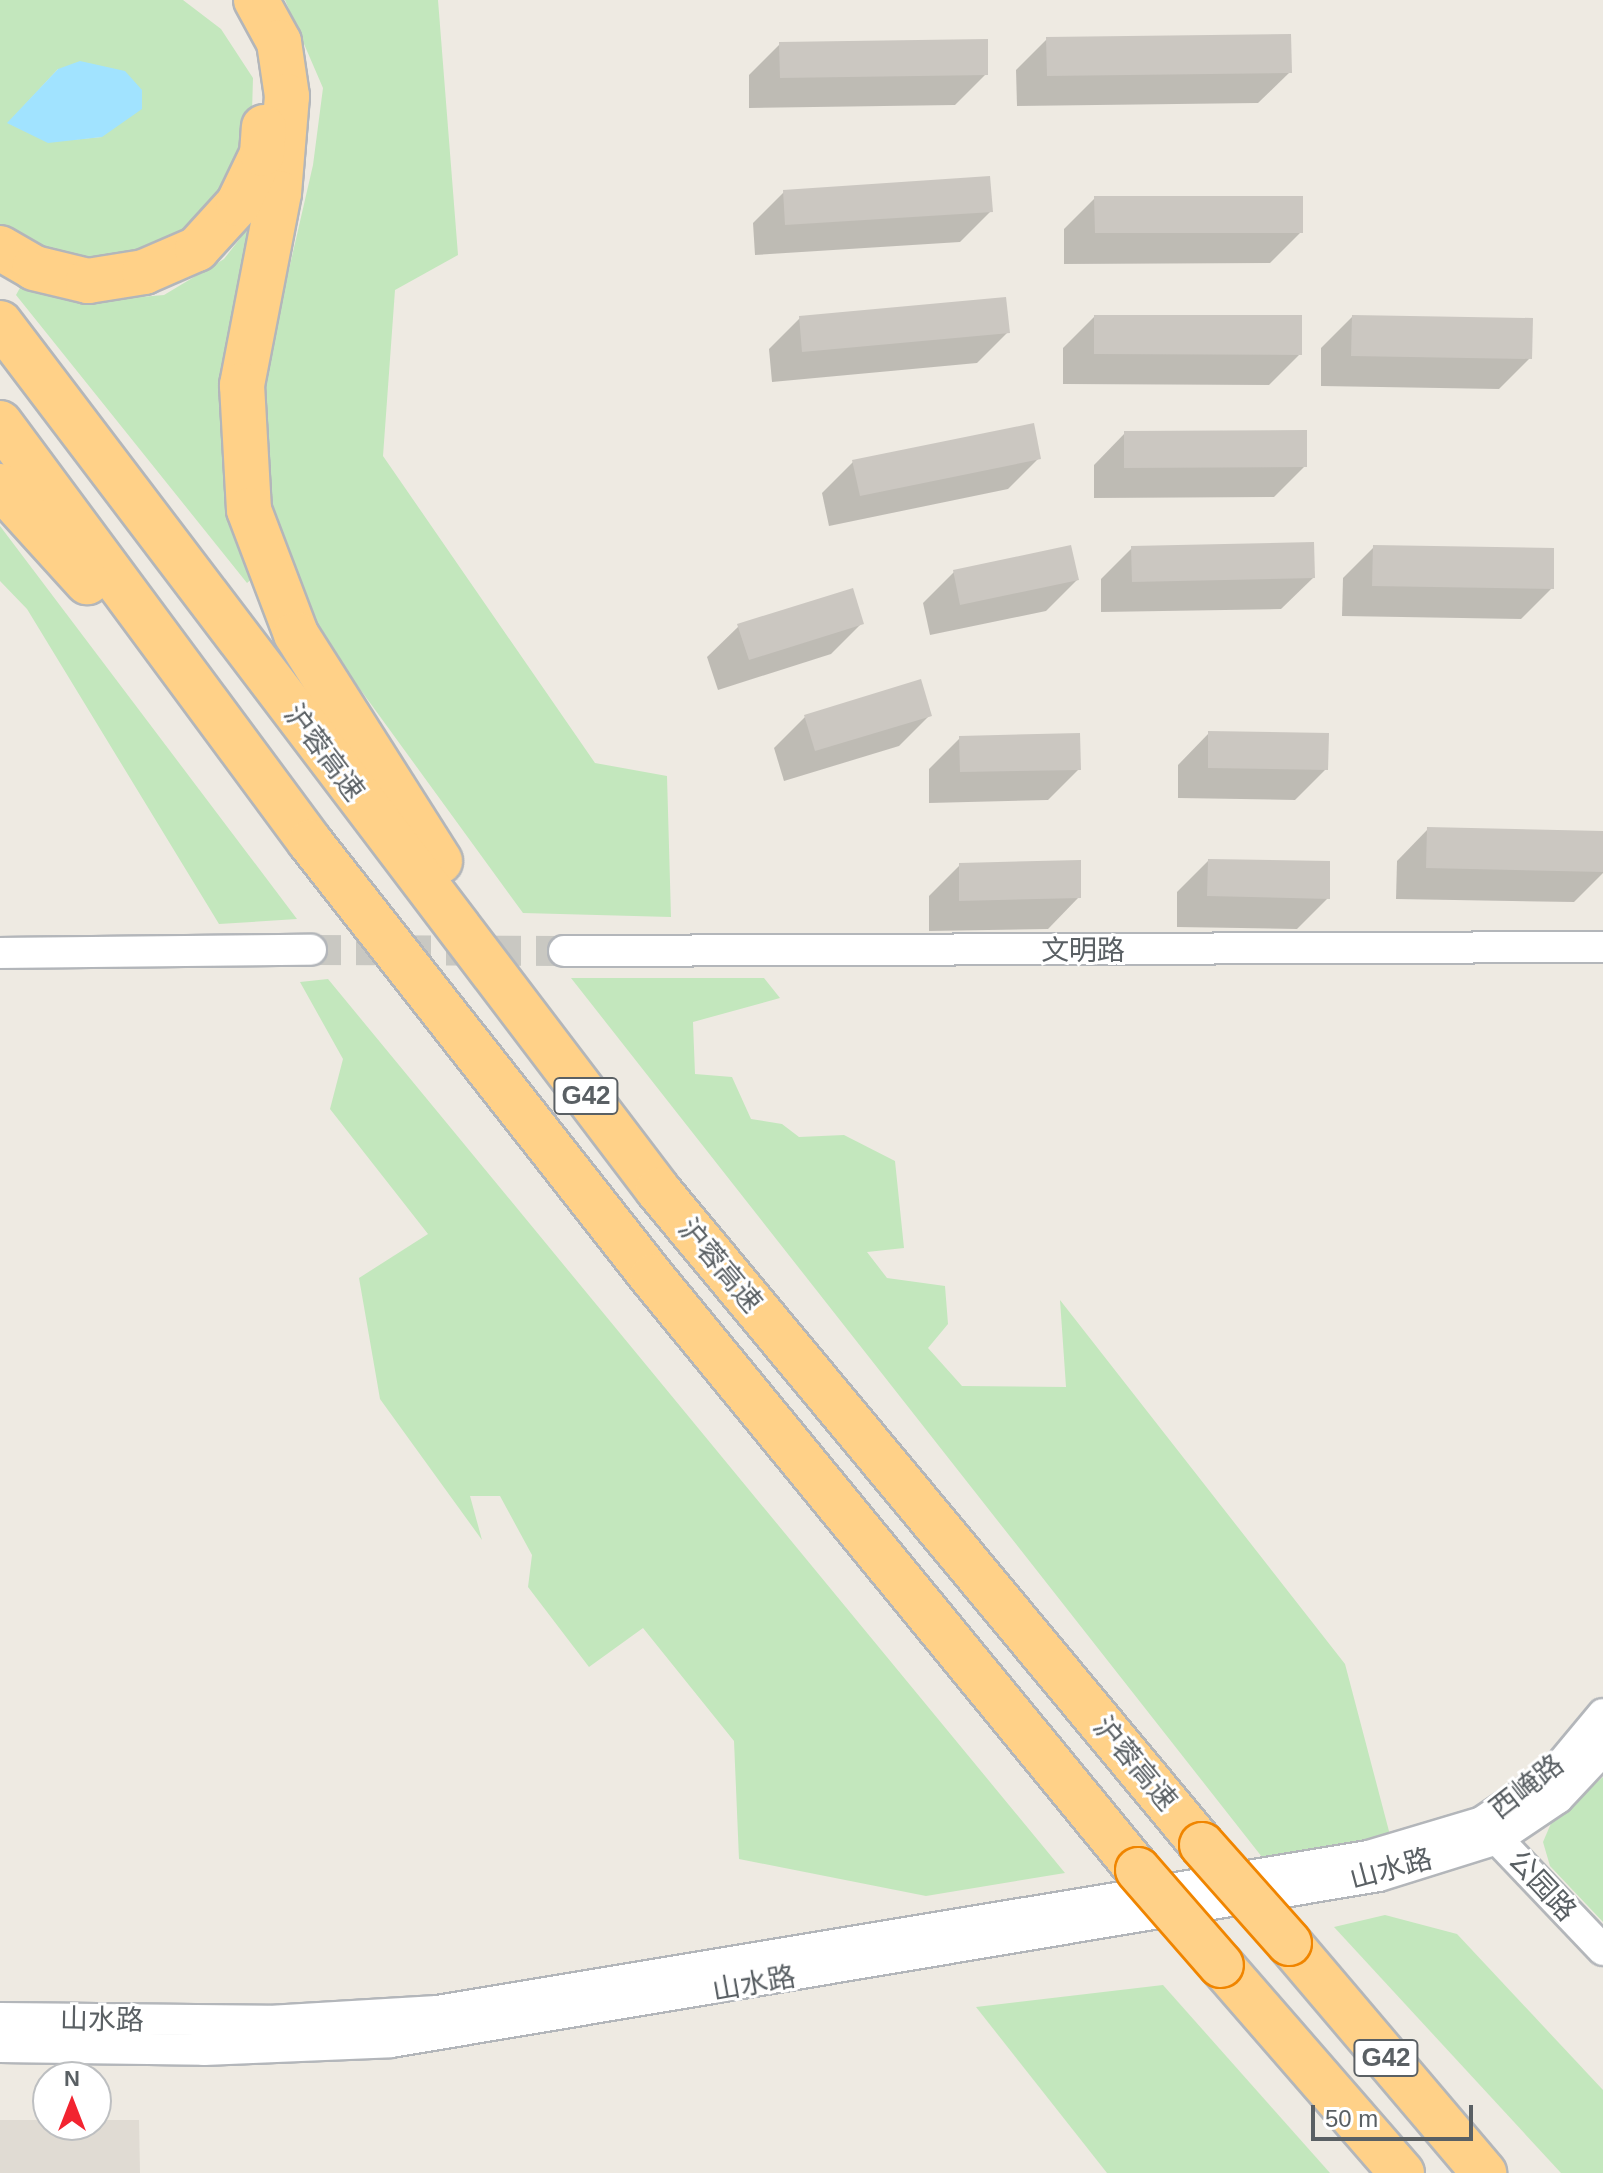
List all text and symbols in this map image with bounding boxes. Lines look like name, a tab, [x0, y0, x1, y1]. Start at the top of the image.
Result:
street label: 沪蓉高速	[277, 698, 371, 808]
street label: 文明路	[1041, 934, 1125, 968]
road number: G42	[552, 1074, 620, 1118]
street label: 沪蓉高速	[671, 1212, 769, 1320]
street label: 沪蓉高速	[1086, 1710, 1184, 1818]
street label: 西崦路	[1484, 1748, 1570, 1826]
street label: 山水路	[1346, 1842, 1436, 1896]
street label: 公园路	[1501, 1844, 1583, 1928]
street label: 山水路	[710, 1960, 798, 2008]
street label: 山水路	[60, 2002, 144, 2038]
road number: G42	[1352, 2036, 1420, 2080]
north arrow	[32, 2061, 112, 2141]
text: N	[64, 2066, 80, 2091]
scale bar	[1315, 2089, 1477, 2139]
text: 50 m	[1325, 2105, 1378, 2132]

